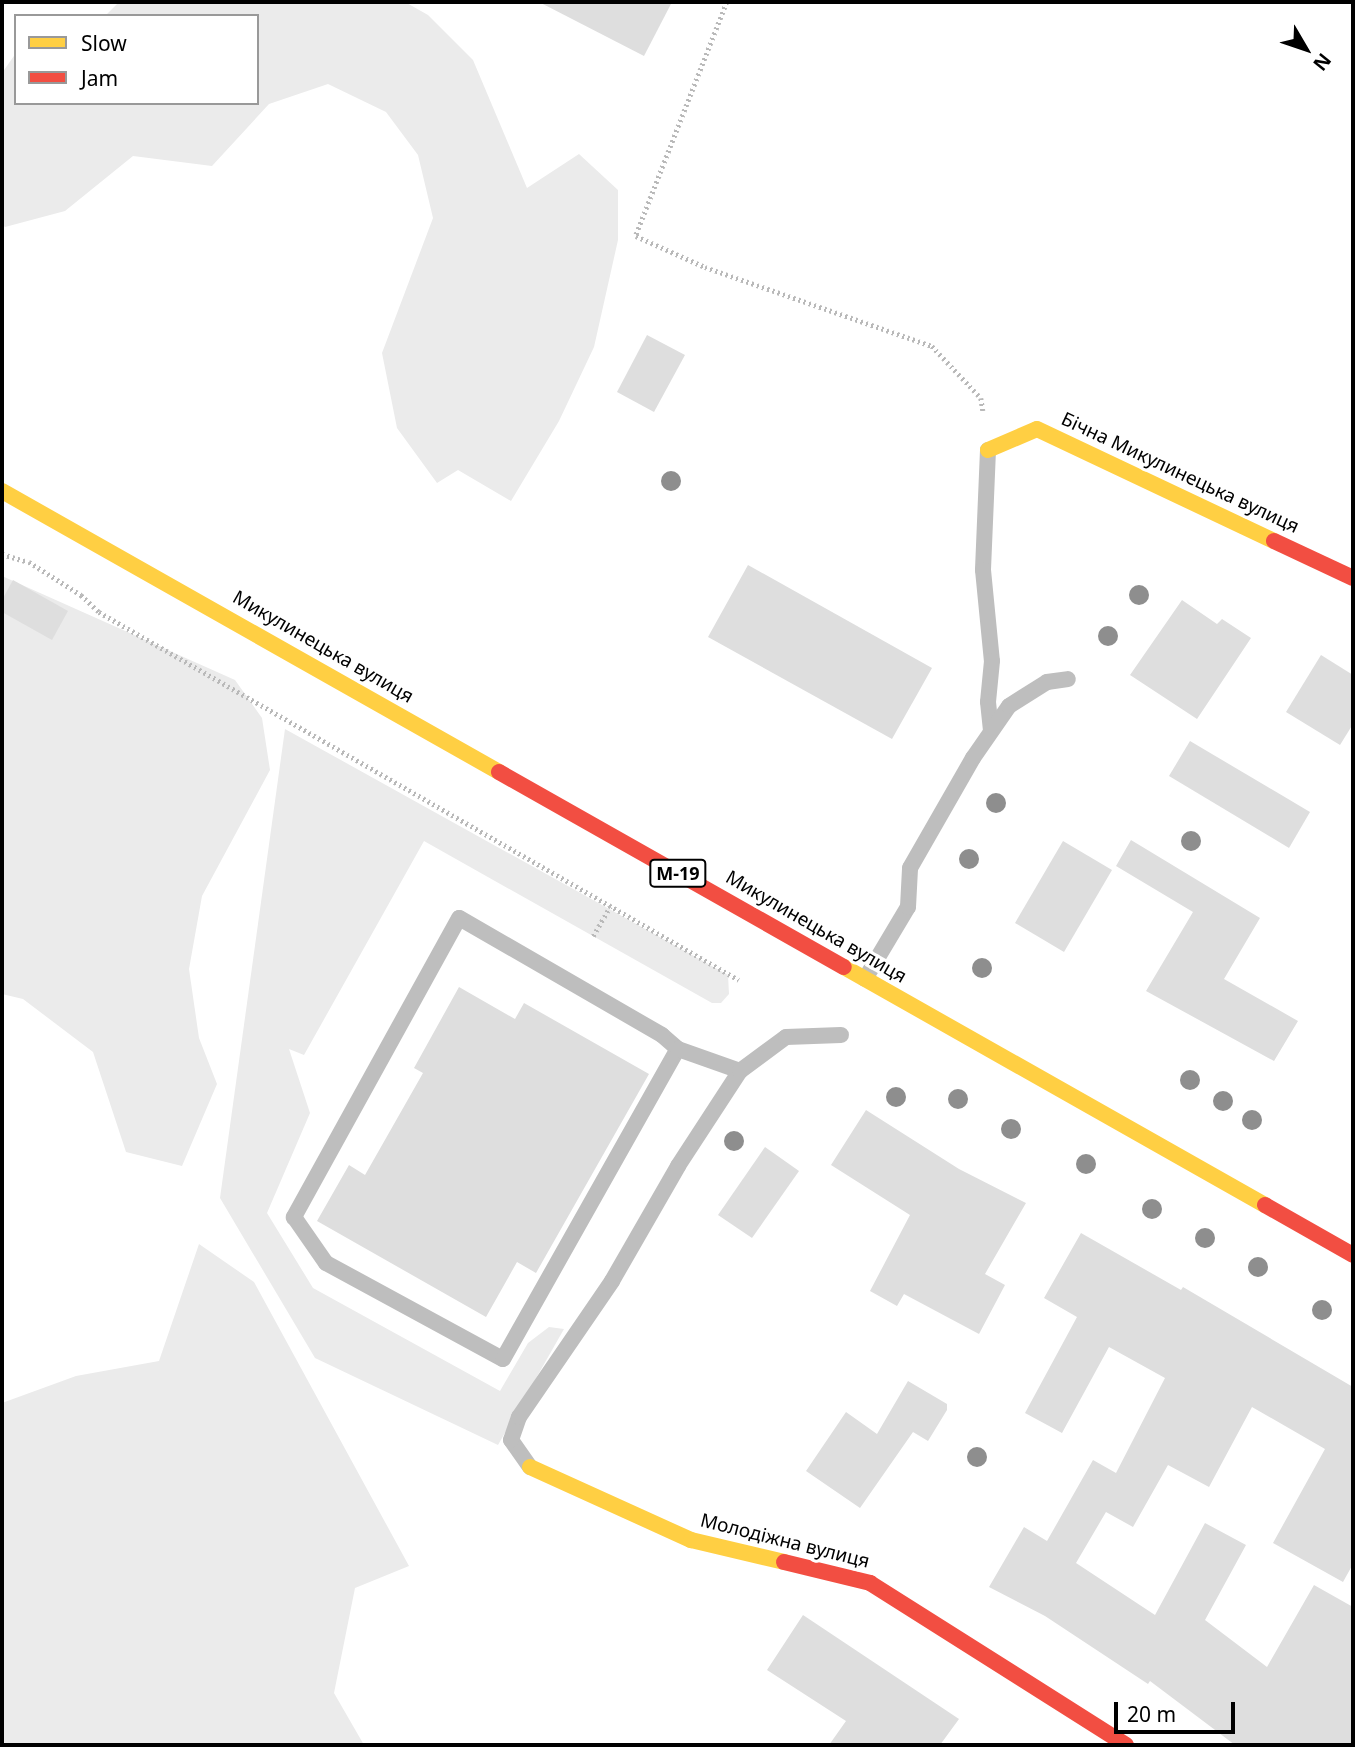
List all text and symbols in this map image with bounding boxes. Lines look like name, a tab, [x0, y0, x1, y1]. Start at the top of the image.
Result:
legend	[14, 14, 259, 105]
north arrow	[1271, 14, 1341, 84]
text: Slow	[81, 29, 127, 57]
text: N	[1307, 48, 1337, 76]
text: Jam	[81, 64, 118, 92]
street label: Бічна Микулинецька вулиця	[1057, 408, 1303, 538]
street label: Микулинецька вулиця	[229, 586, 417, 708]
road number: М-19	[648, 858, 708, 888]
street label: Микулинецька вулиця	[722, 866, 910, 988]
street label: Молодіжна вулиця	[698, 1509, 872, 1573]
scale bar	[1117, 1688, 1238, 1732]
text: 20 m	[1127, 1700, 1176, 1728]

